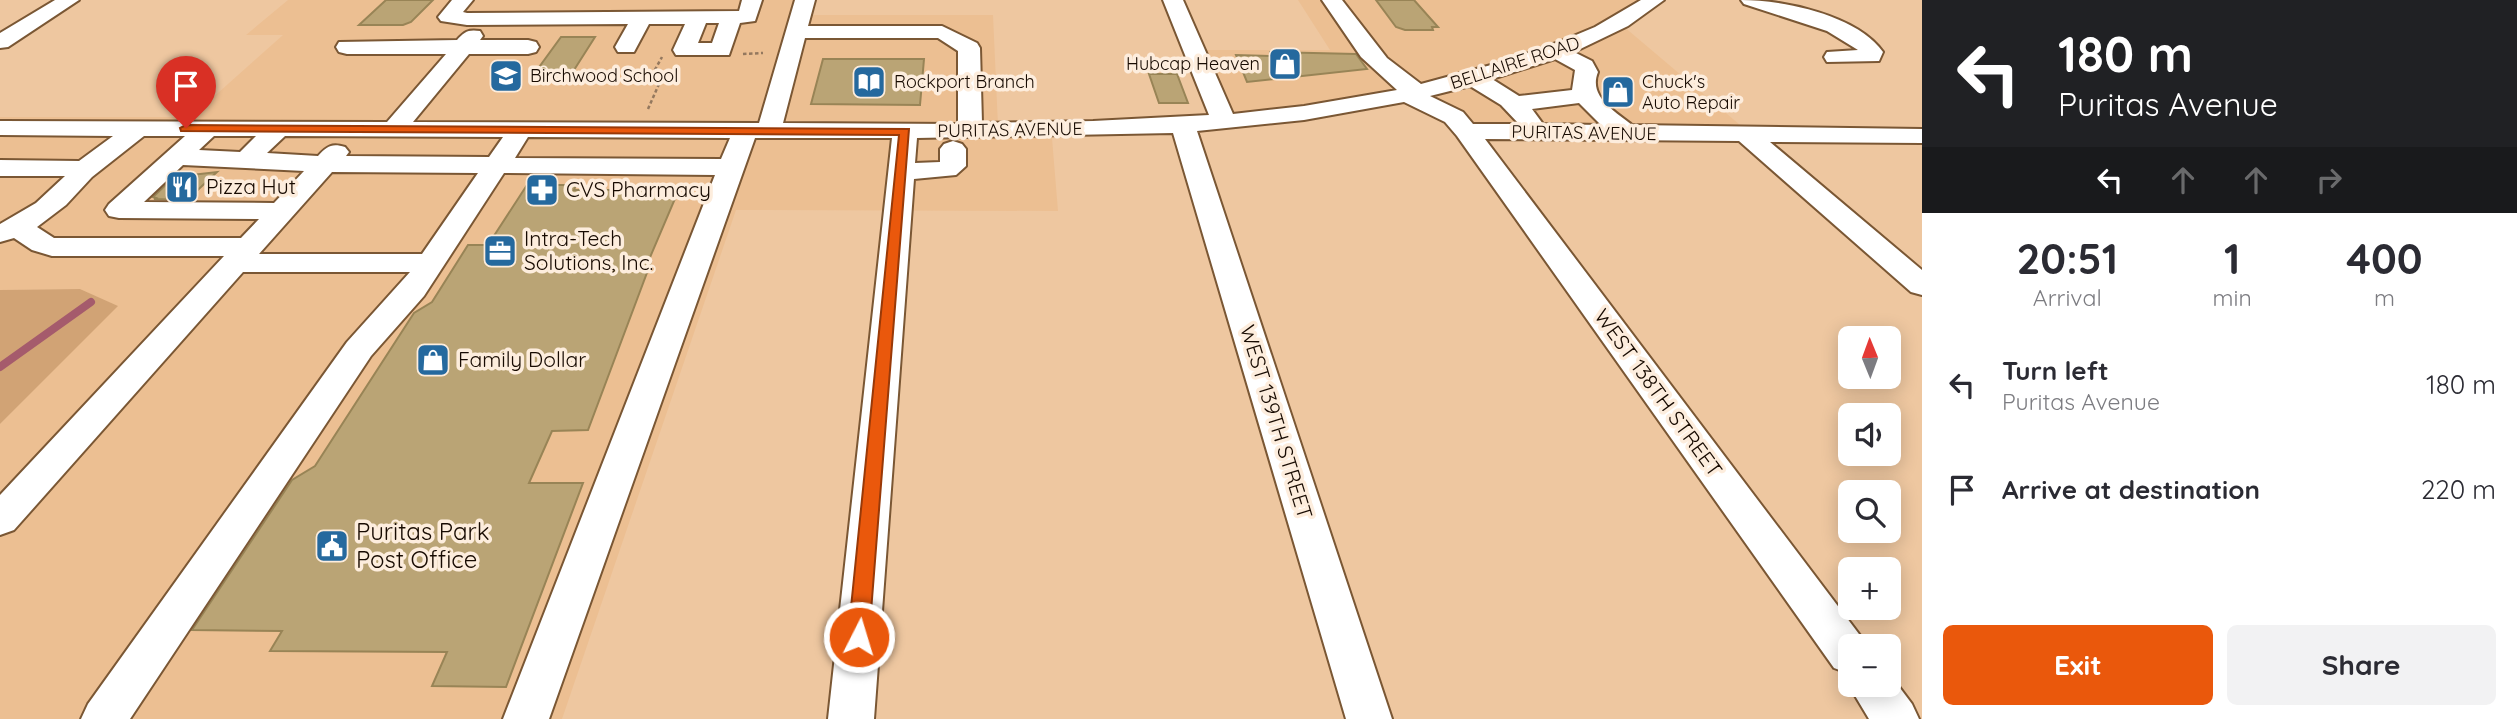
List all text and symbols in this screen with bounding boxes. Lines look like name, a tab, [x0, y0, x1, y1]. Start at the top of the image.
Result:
text: 180 m	[2058, 23, 2193, 84]
icon: left	[1943, 28, 2034, 119]
street label: BELLAIRE ROAD	[1447, 31, 1582, 94]
shop icon: Hubcap Heaven	[1266, 45, 1304, 83]
place label: Hubcap Heaven	[1126, 52, 1260, 75]
pin	[156, 56, 216, 128]
school or university icon: Birchwood School	[487, 57, 525, 95]
library icon: Rockport Branch	[850, 63, 888, 101]
place label: Birchwood School	[530, 64, 678, 87]
icon: arrive	[167, 67, 205, 105]
place label: Rockport Branch	[894, 70, 1035, 93]
place label: Chuck's Auto Repair	[1642, 70, 1740, 114]
shop icon: Chuck's Auto Repair	[1599, 73, 1637, 111]
text: Puritas Avenue	[2058, 84, 2278, 124]
street label: PURITAS AVENUE	[937, 117, 1083, 142]
street label: PURITAS AVENUE	[1511, 120, 1657, 145]
icon: left	[2091, 161, 2129, 199]
icon: ahead	[2164, 161, 2202, 199]
icon: ahead	[2237, 161, 2275, 199]
icon: right	[2310, 161, 2348, 199]
restaurant icon: Pizza Hut	[163, 168, 201, 206]
pharmacy icon: CVS Pharmacy	[523, 171, 561, 209]
place label: Pizza Hut	[206, 173, 296, 199]
place label: CVS Pharmacy	[566, 176, 711, 202]
place label: Intra-Tech Solutions, Inc.	[524, 225, 653, 275]
office icon: Intra-Tech Solutions, Inc.	[481, 232, 519, 270]
text: 20:51	[2016, 232, 2118, 285]
text: 1	[2224, 232, 2240, 285]
text: 400	[2346, 232, 2423, 285]
text: Arrival	[2033, 283, 2102, 312]
text: min	[2213, 283, 2252, 312]
text: m	[2374, 283, 2395, 312]
street label: WEST 138TH STREET	[1589, 303, 1728, 481]
street label: WEST 139TH STREET	[1235, 322, 1319, 522]
north arrow	[1838, 326, 1900, 388]
map controls	[1838, 326, 1901, 697]
shop icon: Family Dollar	[414, 341, 452, 379]
place label: Family Dollar	[458, 346, 586, 372]
text: Turn left	[2002, 354, 2109, 387]
icon: left	[1943, 366, 1981, 404]
text: 180 m	[2426, 368, 2496, 401]
text: Puritas Avenue	[2002, 387, 2160, 416]
button: sound	[1838, 403, 1901, 466]
icon: arrive	[1943, 471, 1981, 509]
text: Arrive at destination	[2002, 473, 2260, 506]
text: 220 m	[2421, 473, 2496, 506]
button: search	[1838, 480, 1901, 543]
place label: Puritas Park Post Office	[356, 516, 490, 574]
public building icon: Puritas Park Post Office	[313, 527, 351, 565]
button: +	[1838, 557, 1901, 620]
position arrow	[822, 600, 896, 674]
button: Exit	[1943, 625, 2213, 705]
button: Share	[2227, 625, 2496, 705]
button: −	[1838, 634, 1901, 697]

